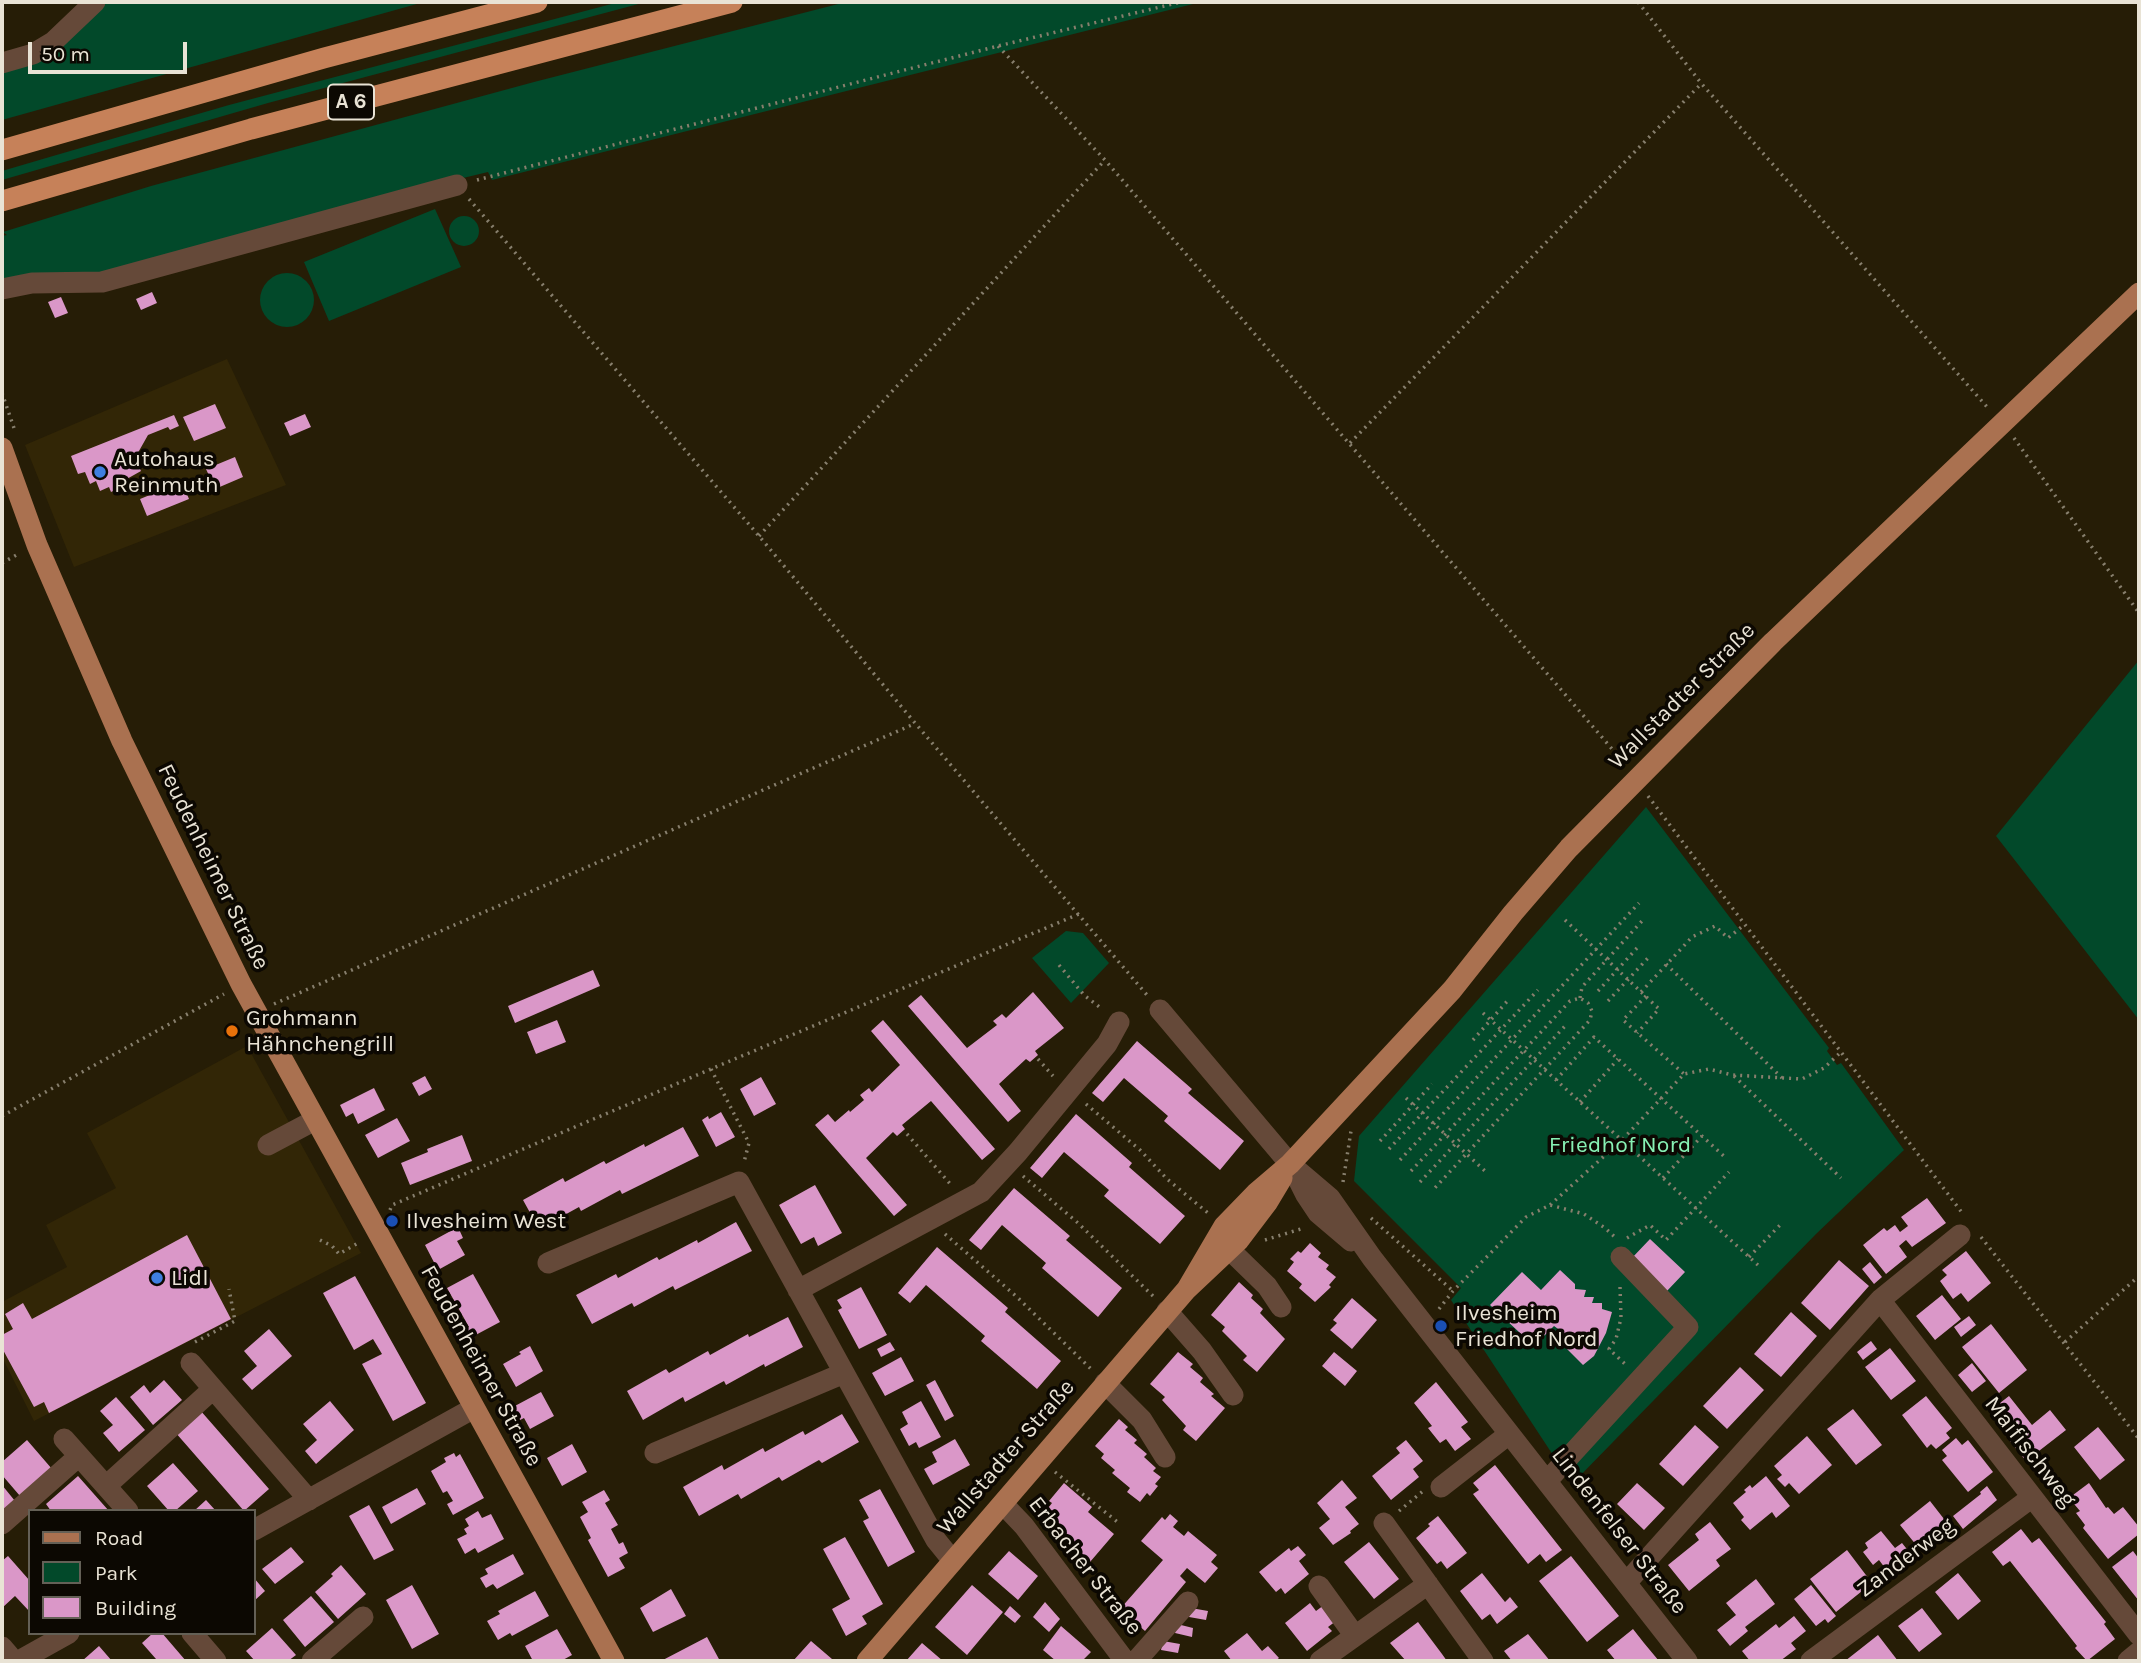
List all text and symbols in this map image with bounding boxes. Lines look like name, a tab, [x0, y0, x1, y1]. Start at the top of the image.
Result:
scale bar	[32, 28, 191, 72]
text: 50 m	[41, 42, 90, 66]
road number: A 6	[328, 84, 374, 119]
place label: Autohaus Reinmuth	[114, 445, 219, 499]
marker: Autohaus Reinmuth	[92, 464, 108, 480]
street label: Wallstadter Straße	[1603, 617, 1761, 775]
street label: Feudenheimer Straße	[151, 760, 275, 974]
place label: Grohmann Hähnchengrill	[246, 1004, 394, 1058]
marker: Grohmann Hähnchengrill	[224, 1023, 240, 1039]
park label: Friedhof Nord	[1549, 1131, 1691, 1159]
place label: Ilvesheim West	[406, 1207, 566, 1235]
marker: Ilvesheim West	[384, 1213, 400, 1229]
street label: Feudenheimer Straße	[414, 1261, 548, 1471]
place label: Lidl	[171, 1264, 209, 1292]
marker: Lidl	[149, 1270, 165, 1286]
place label: Ilvesheim Friedhof Nord	[1455, 1299, 1598, 1353]
marker: Ilvesheim Friedhof Nord	[1433, 1318, 1449, 1334]
street label: Wallstadter Straße	[931, 1374, 1081, 1540]
street label: Maifischweg	[1978, 1391, 2082, 1513]
street label: Lindenfelser Straße	[1545, 1442, 1693, 1620]
street label: Erbacher Straße	[1022, 1491, 1148, 1641]
legend	[28, 1509, 256, 1635]
street label: Zanderweg	[1852, 1512, 1960, 1604]
text: Road	[95, 1526, 143, 1550]
text: Park	[95, 1561, 138, 1585]
text: Building	[95, 1596, 176, 1620]

